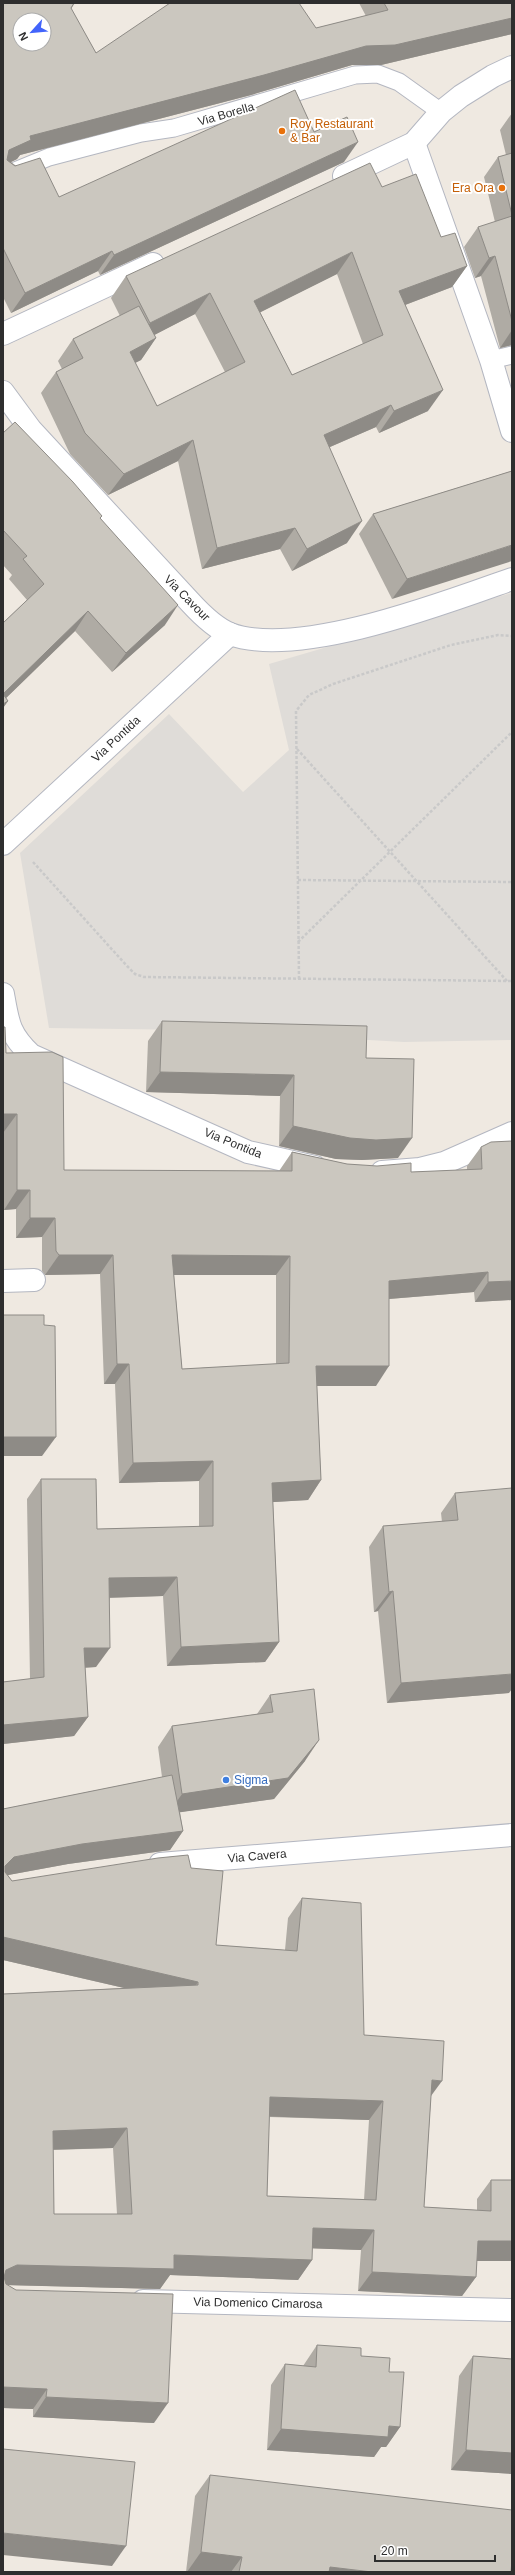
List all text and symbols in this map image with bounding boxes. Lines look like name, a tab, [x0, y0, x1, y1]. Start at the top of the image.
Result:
north arrow	[12, 12, 52, 52]
text: N	[16, 30, 30, 43]
street label: Via Borella	[196, 99, 256, 129]
place label: Roy Restaurant & Bar	[290, 117, 374, 145]
marker: Roy Restaurant & Bar	[277, 126, 287, 136]
place label: Era Ora	[452, 181, 494, 195]
marker: Era Ora	[497, 183, 507, 193]
street label: Via Cavour	[161, 572, 213, 624]
street label: Via Pontida	[89, 713, 143, 765]
street label: Via Pontida	[202, 1125, 264, 1161]
place label: Sigma	[234, 1773, 268, 1787]
marker: Sigma	[221, 1775, 231, 1785]
street label: Via Cavera	[227, 1846, 287, 1866]
street label: Via Domenico Cimarosa	[193, 2295, 323, 2311]
scale bar	[375, 2537, 495, 2563]
text: 20 m	[381, 2544, 408, 2558]

